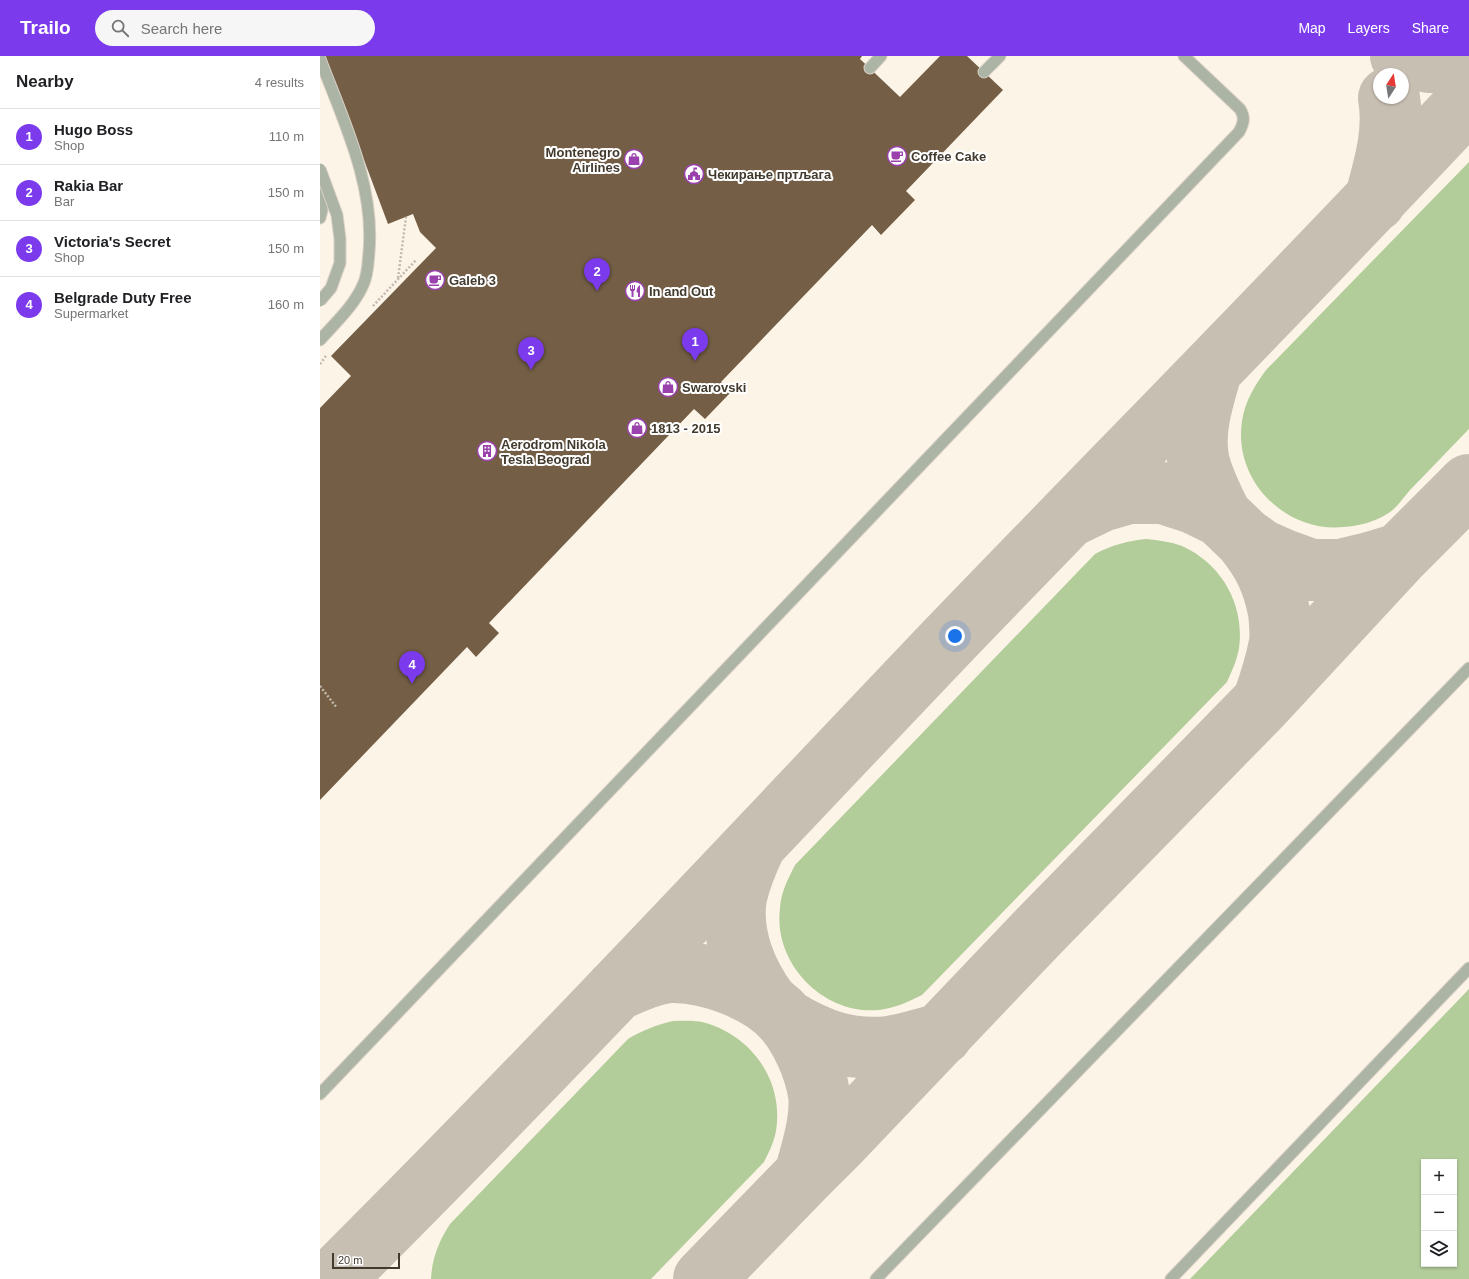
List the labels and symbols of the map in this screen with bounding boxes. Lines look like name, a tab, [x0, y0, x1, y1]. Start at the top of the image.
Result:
north arrow	[1373, 68, 1409, 104]
place label: Montenegro Airlines	[546, 145, 620, 175]
cafe icon: Coffee Cake	[886, 145, 908, 167]
shop icon: Montenegro Airlines	[623, 148, 645, 170]
place label: Coffee Cake	[911, 149, 986, 164]
public building icon: Чекирање пртљага	[683, 163, 705, 185]
place label: Чекирање пртљага	[708, 167, 832, 182]
pin: 2	[584, 258, 610, 291]
cafe icon: Galeb 3	[424, 269, 446, 291]
place label: Galeb 3	[449, 273, 496, 288]
restaurant icon: In and Out	[624, 280, 646, 302]
place label: In and Out	[649, 284, 714, 299]
pin: 1	[682, 328, 708, 361]
pin: 3	[518, 337, 544, 370]
shop icon: Swarovski	[657, 376, 679, 398]
place label: Swarovski	[682, 380, 746, 395]
shop icon: 1813 - 2015	[626, 417, 648, 439]
place label: 1813 - 2015	[651, 421, 720, 436]
place label: Aerodrom Nikola Tesla Beograd	[501, 437, 607, 467]
building icon: Aerodrom Nikola Tesla Beograd	[476, 440, 498, 462]
your location	[945, 626, 965, 646]
pin: 4	[399, 651, 425, 684]
scale bar	[332, 1251, 400, 1270]

